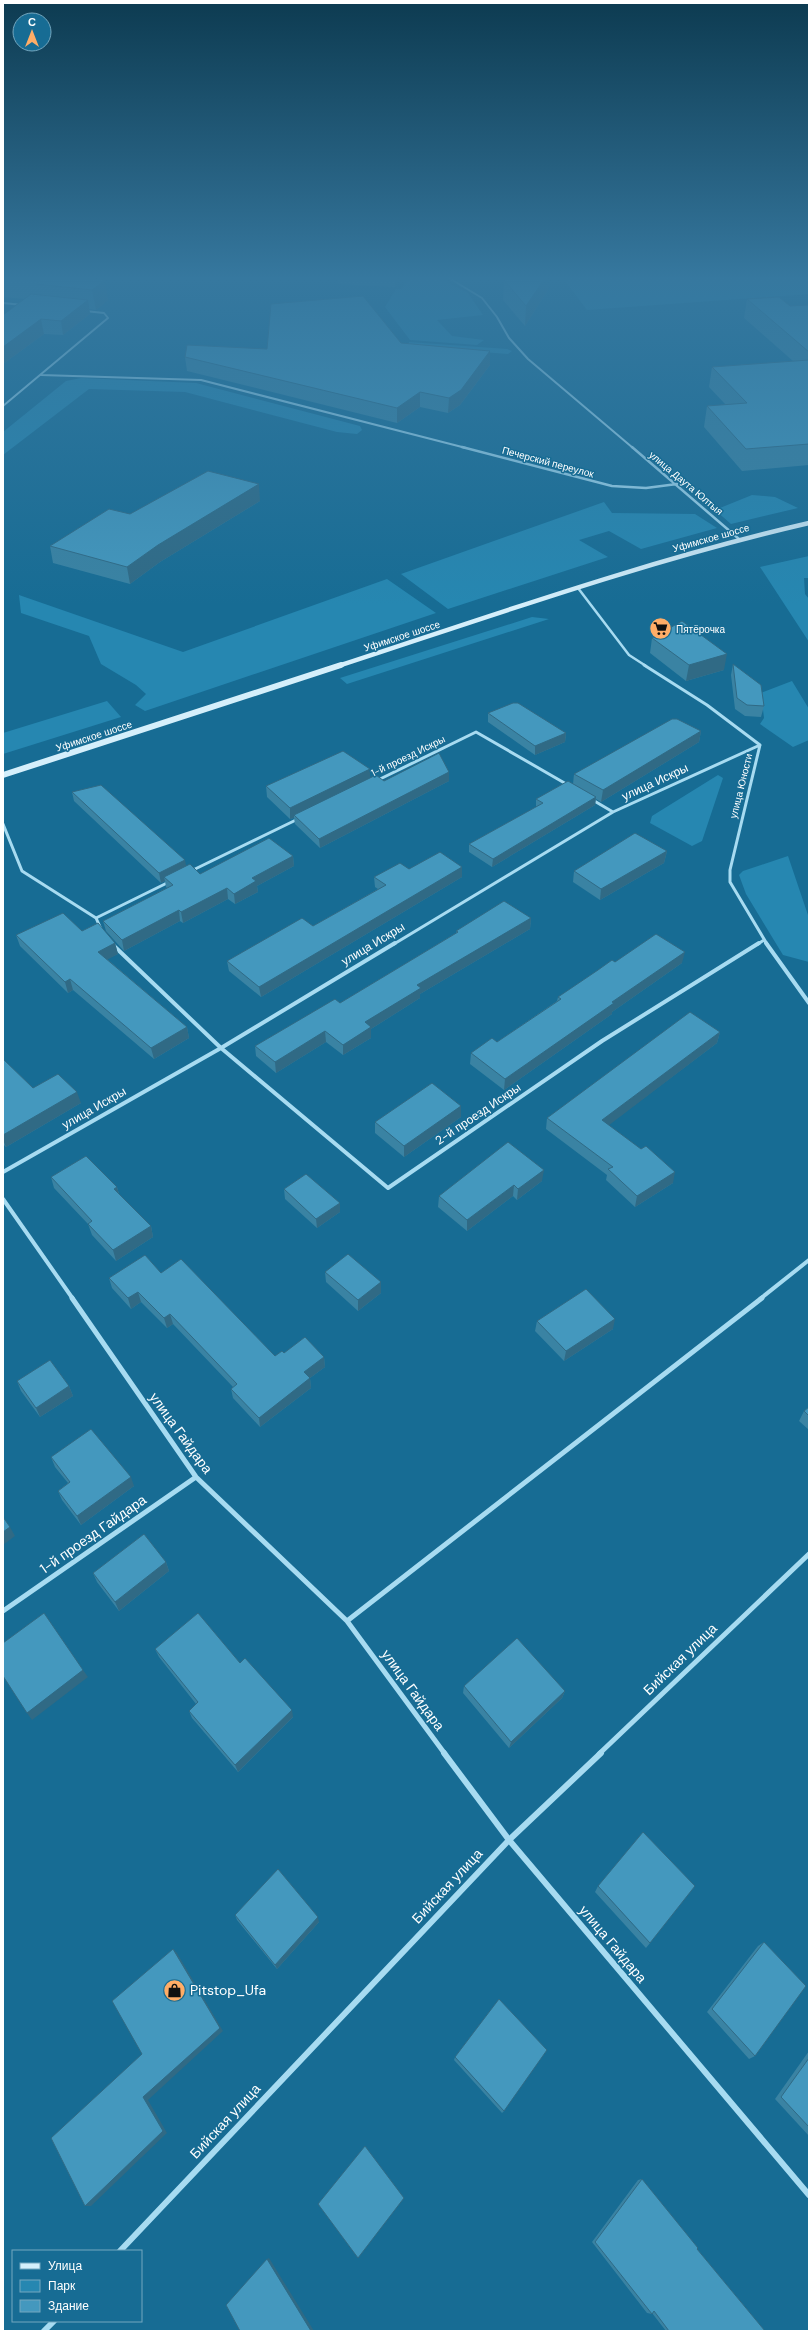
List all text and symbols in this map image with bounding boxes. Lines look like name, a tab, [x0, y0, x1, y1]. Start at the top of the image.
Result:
north arrow	[12, 12, 52, 52]
text: С	[28, 15, 36, 29]
street label: Печерский переулок	[501, 443, 596, 481]
street label: улица Даута Юлтыя	[646, 448, 726, 518]
street label: Уфимское шоссе	[671, 521, 751, 555]
supermarket icon: Пятёрочка	[648, 616, 674, 642]
street label: Уфимское шоссе	[362, 617, 442, 654]
place label: Пятёрочка	[676, 623, 725, 636]
street label: Уфимское шоссе	[54, 717, 134, 754]
street label: 1-й проезд Искры	[369, 732, 447, 780]
street label: улица Юности	[727, 752, 755, 820]
street label: улица Искры	[619, 760, 691, 804]
street label: улица Искры	[338, 919, 408, 969]
street label: 2-й проезд Искры	[432, 1079, 524, 1149]
street label: улица Искры	[59, 1083, 129, 1133]
street label: улица Гайдара	[145, 1389, 217, 1477]
street label: 1-й проезд Гайдара	[36, 1490, 150, 1578]
street label: Бийская улица	[639, 1619, 721, 1699]
street label: улица Гайдара	[377, 1646, 449, 1734]
street label: Бийская улица	[408, 1845, 486, 1927]
street label: улица Гайдара	[575, 1901, 651, 1987]
shop icon: Pitstop_Ufa	[162, 1977, 188, 2003]
place label: Pitstop_Ufa	[190, 1981, 266, 1999]
street label: Бийская улица	[186, 2080, 264, 2162]
legend	[12, 2250, 142, 2322]
text: Улица	[48, 2258, 82, 2274]
text: Парк	[48, 2278, 76, 2294]
text: Здание	[48, 2298, 89, 2314]

